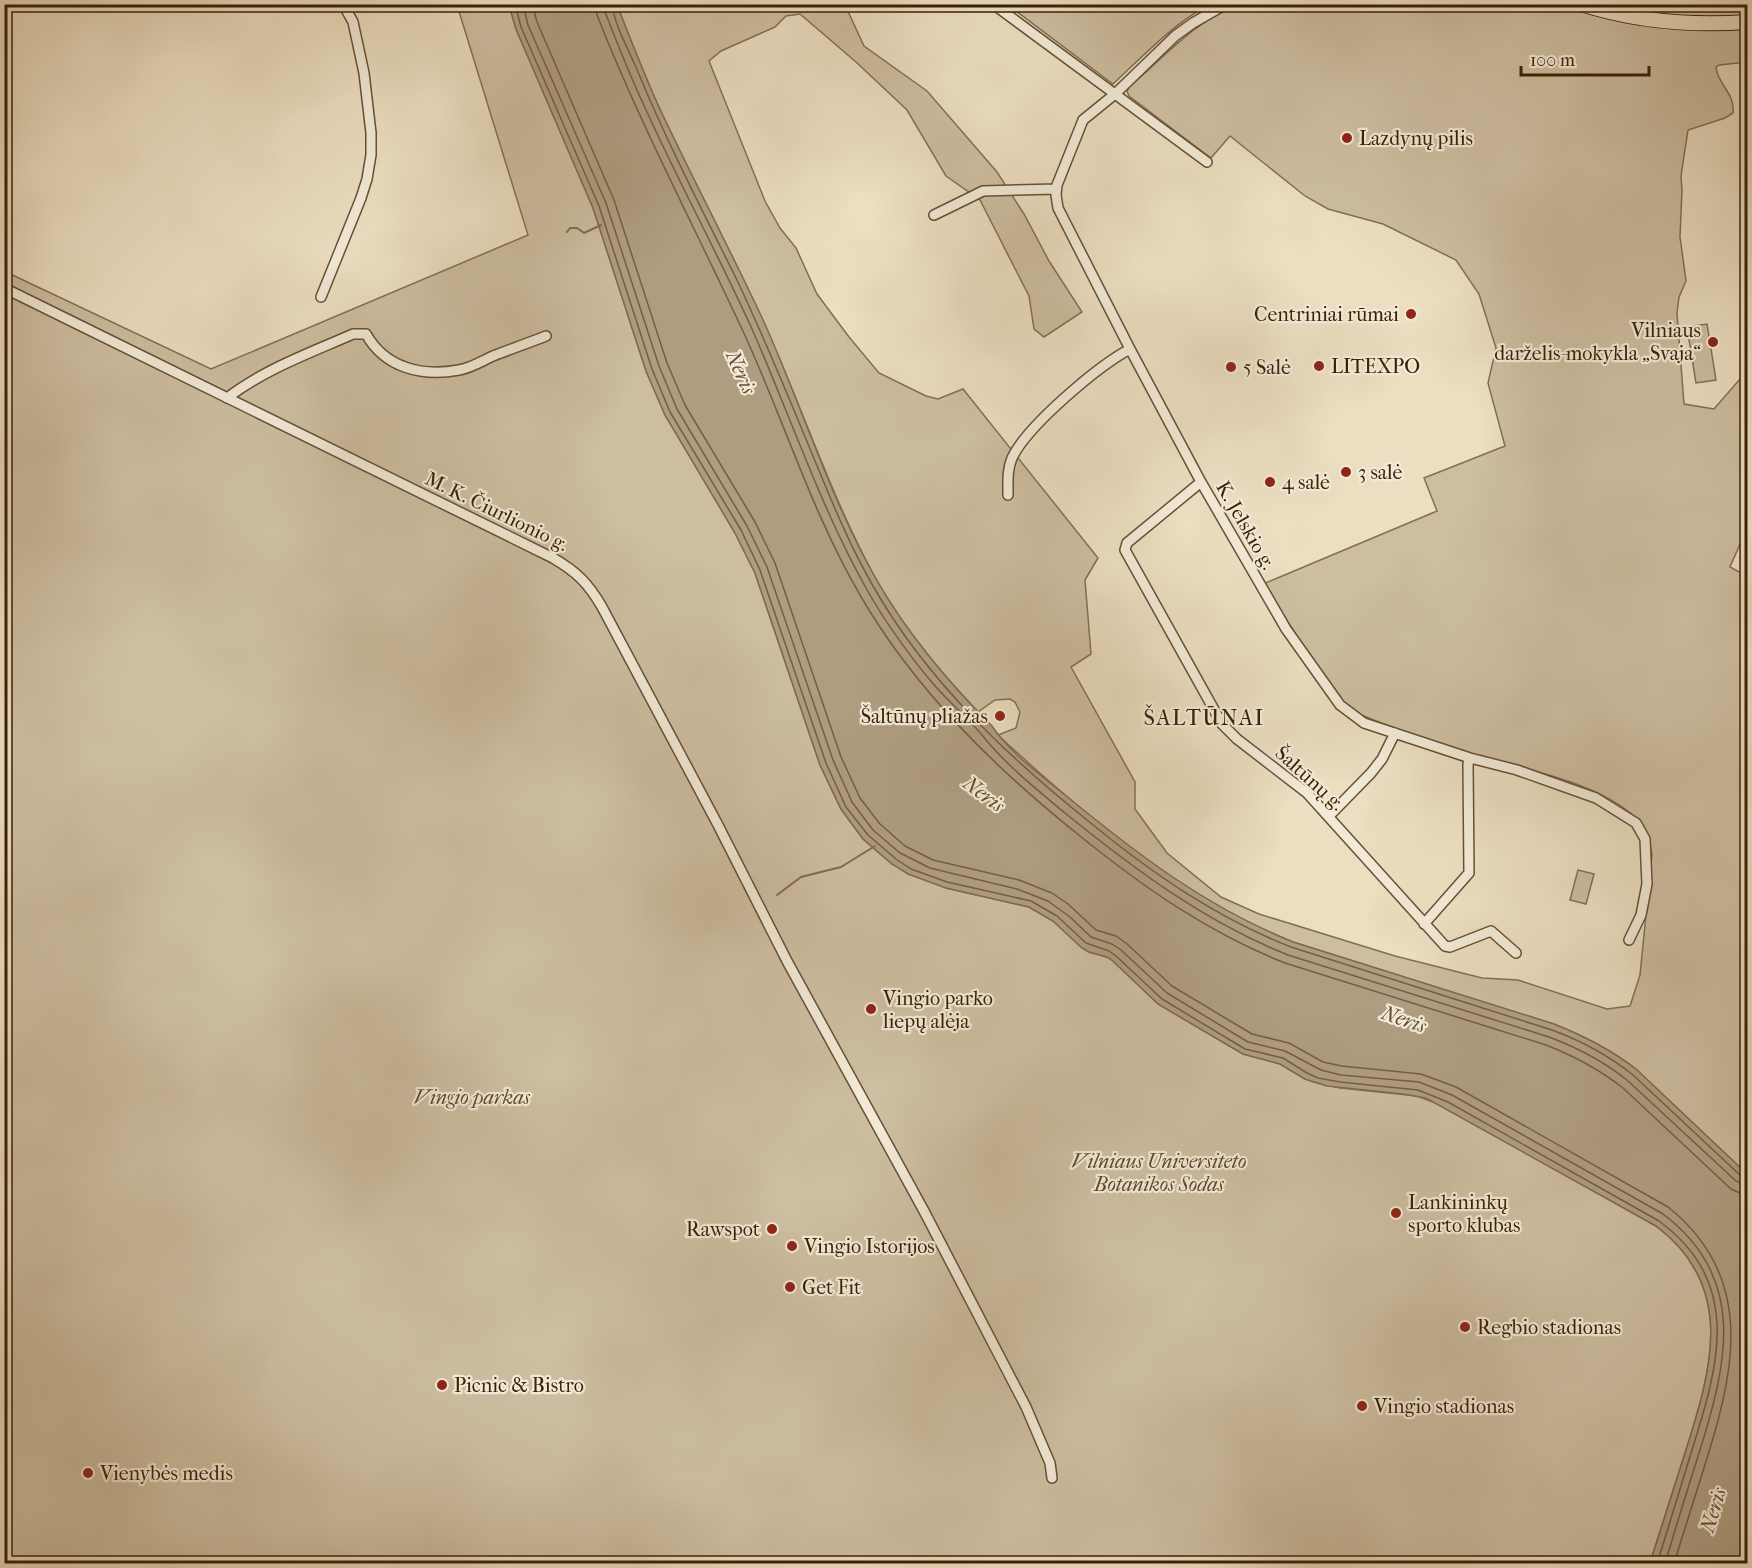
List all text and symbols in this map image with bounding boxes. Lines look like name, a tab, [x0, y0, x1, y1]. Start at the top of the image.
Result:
scale bar	[1521, 39, 1648, 77]
text: 100 m	[1530, 50, 1575, 71]
place label: Lazdynų pilis	[1359, 127, 1473, 150]
marker: Lazdynų pilis	[1340, 131, 1354, 145]
place label: Centriniai rūmai	[1254, 303, 1399, 326]
marker: Centriniai rūmai	[1404, 307, 1418, 321]
place label: Vilniaus darželis-mokykla „Svaja“	[1494, 319, 1701, 365]
marker: Vilniaus darželis-mokykla „Svaja“	[1706, 335, 1720, 349]
water label: Neris	[720, 346, 761, 398]
place label: LITEXPO	[1331, 355, 1420, 378]
place label: 5 Salė	[1243, 356, 1291, 379]
marker: LITEXPO	[1312, 359, 1326, 373]
marker: 5 Salė	[1224, 360, 1238, 374]
place label: 3 salė	[1358, 461, 1403, 484]
marker: 3 salė	[1339, 465, 1353, 479]
street label: M. K. Čiurlionio g.	[422, 466, 573, 556]
place label: 4 salė	[1282, 471, 1330, 494]
marker: 4 salė	[1263, 475, 1277, 489]
street label: K. Jelskio g.	[1211, 477, 1280, 574]
place label: Šaltūnų pliažas	[861, 704, 988, 728]
district label: ŠALTŪNAI	[1143, 704, 1265, 731]
marker: Šaltūnų pliažas	[993, 709, 1007, 723]
street label: Šaltūnų g.	[1270, 741, 1350, 815]
water label: Neris	[958, 770, 1010, 818]
place label: Vingio parko liepų alėja	[882, 987, 993, 1033]
water label: Neris	[1378, 1000, 1430, 1038]
marker: Vingio parko liepų alėja	[864, 1002, 878, 1016]
park label: Vingio parkas	[414, 1086, 531, 1109]
park label: Vilniaus Universiteto Botanikos Sodas	[1072, 1150, 1246, 1196]
place label: Lankininkų sporto klubas	[1408, 1191, 1520, 1237]
marker: Lankininkų sporto klubas	[1389, 1206, 1403, 1220]
place label: Rawspot	[686, 1218, 760, 1241]
marker: Rawspot	[765, 1222, 779, 1236]
place label: Vingio Istorijos	[803, 1235, 935, 1258]
marker: Vingio Istorijos	[785, 1239, 799, 1253]
place label: Get Fit	[802, 1276, 861, 1299]
marker: Get Fit	[783, 1280, 797, 1294]
place label: Regbio stadionas	[1477, 1316, 1621, 1339]
marker: Regbio stadionas	[1458, 1320, 1472, 1334]
place label: Picnic & Bistro	[454, 1374, 584, 1397]
marker: Picnic & Bistro	[435, 1378, 449, 1392]
place label: Vingio stadionas	[1373, 1395, 1514, 1418]
marker: Vingio stadionas	[1355, 1399, 1369, 1413]
place label: Vienybės medis	[99, 1462, 233, 1485]
marker: Vienybės medis	[81, 1466, 95, 1480]
water label: Neris	[1695, 1484, 1731, 1536]

